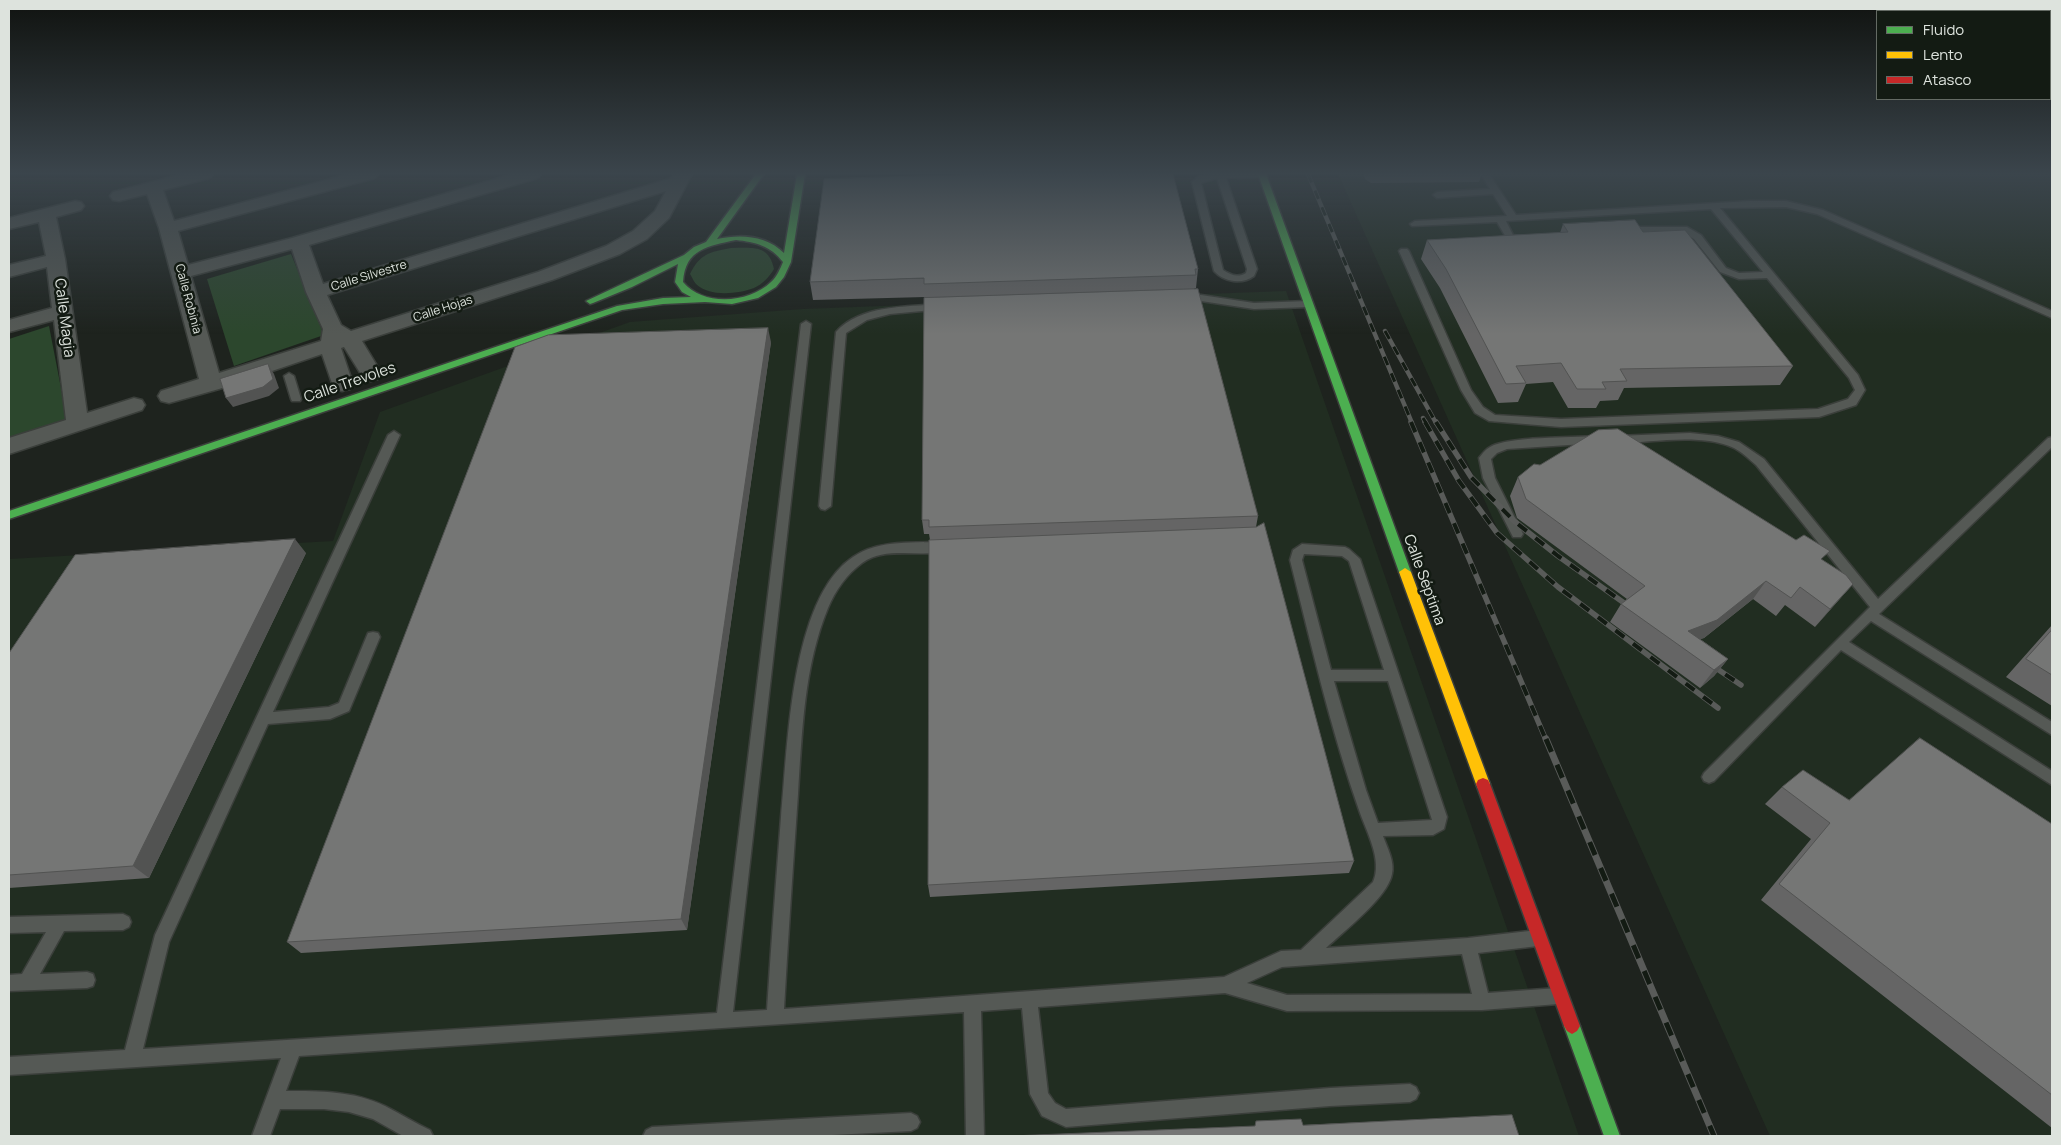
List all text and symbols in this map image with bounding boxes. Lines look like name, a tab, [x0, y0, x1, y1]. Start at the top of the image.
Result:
legend	[1876, 10, 2051, 100]
text: Fluido	[1923, 19, 1964, 40]
text: Lento	[1923, 44, 1963, 65]
text: Atasco	[1923, 69, 1971, 90]
street label: Calle Silvestre	[329, 258, 409, 294]
street label: Calle Robinia	[172, 263, 204, 335]
street label: Calle Magia	[50, 277, 78, 359]
street label: Calle Hojas	[412, 293, 474, 325]
street label: Calle Trevoles	[302, 359, 398, 407]
street label: Calle Séptima	[1399, 532, 1449, 628]

